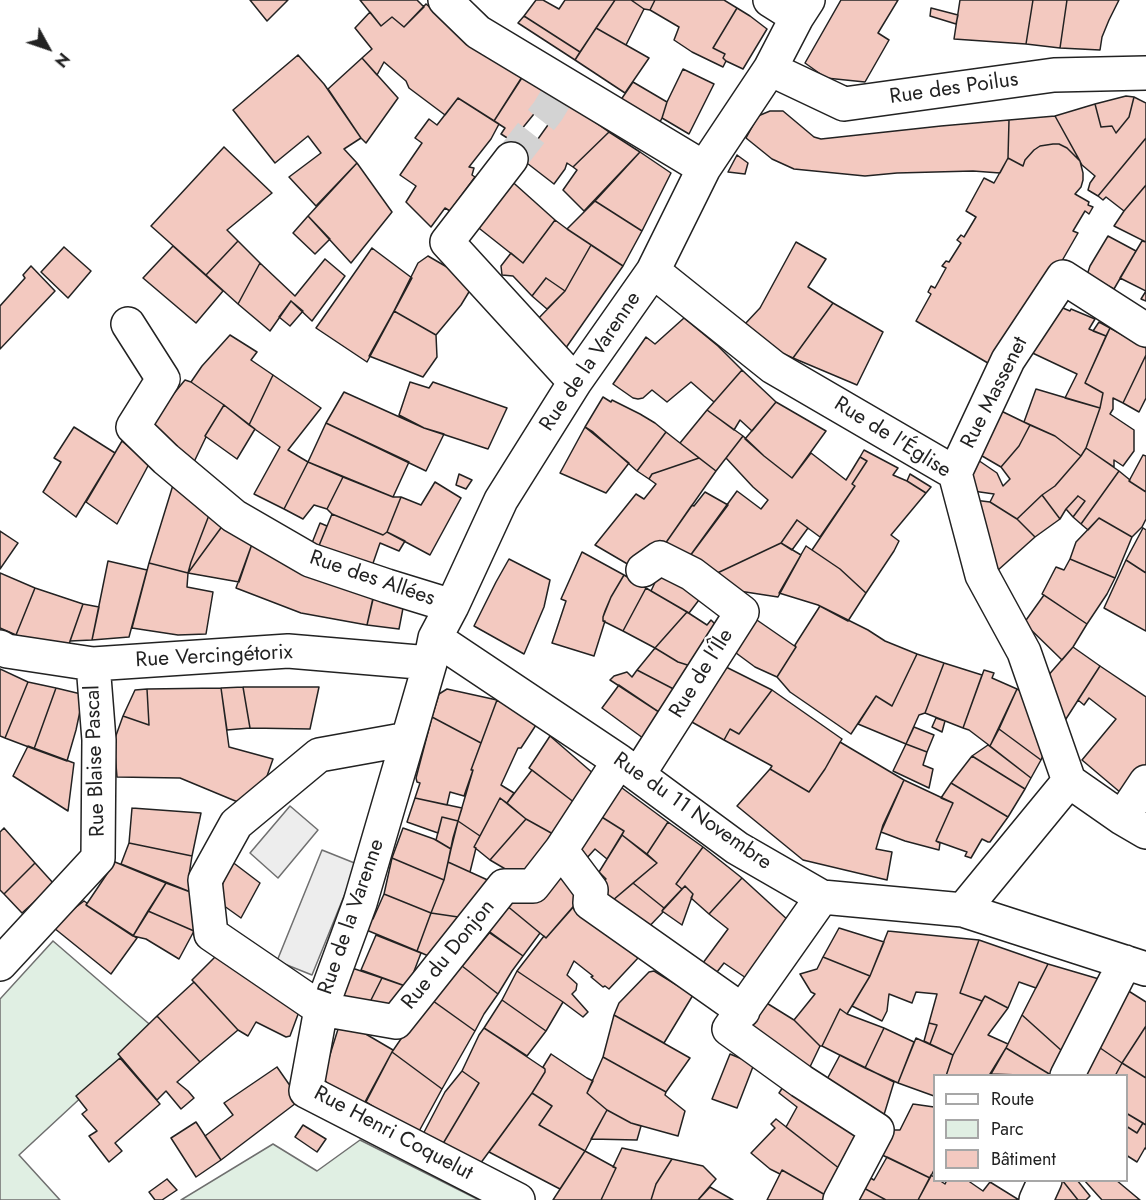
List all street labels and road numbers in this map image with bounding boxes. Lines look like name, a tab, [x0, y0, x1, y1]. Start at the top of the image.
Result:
street label: Rue des Poilus	[888, 68, 1020, 110]
street label: Rue de la Varenne	[535, 288, 647, 436]
street label: Rue Massenet	[956, 333, 1034, 453]
street label: Rue de l'Église	[829, 392, 955, 484]
street label: Rue des Allées	[306, 546, 438, 612]
street label: Rue de l'Île	[665, 625, 739, 723]
street label: Rue Vercingétorix	[135, 640, 293, 674]
street label: Rue Blaise Pascal	[81, 685, 111, 837]
street label: Rue du 11 Novembre	[608, 748, 776, 876]
street label: Rue de la Varenne	[314, 836, 390, 998]
street label: Rue du Donjon	[397, 895, 501, 1015]
street label: Rue Henri Coquelut	[309, 1081, 477, 1187]

